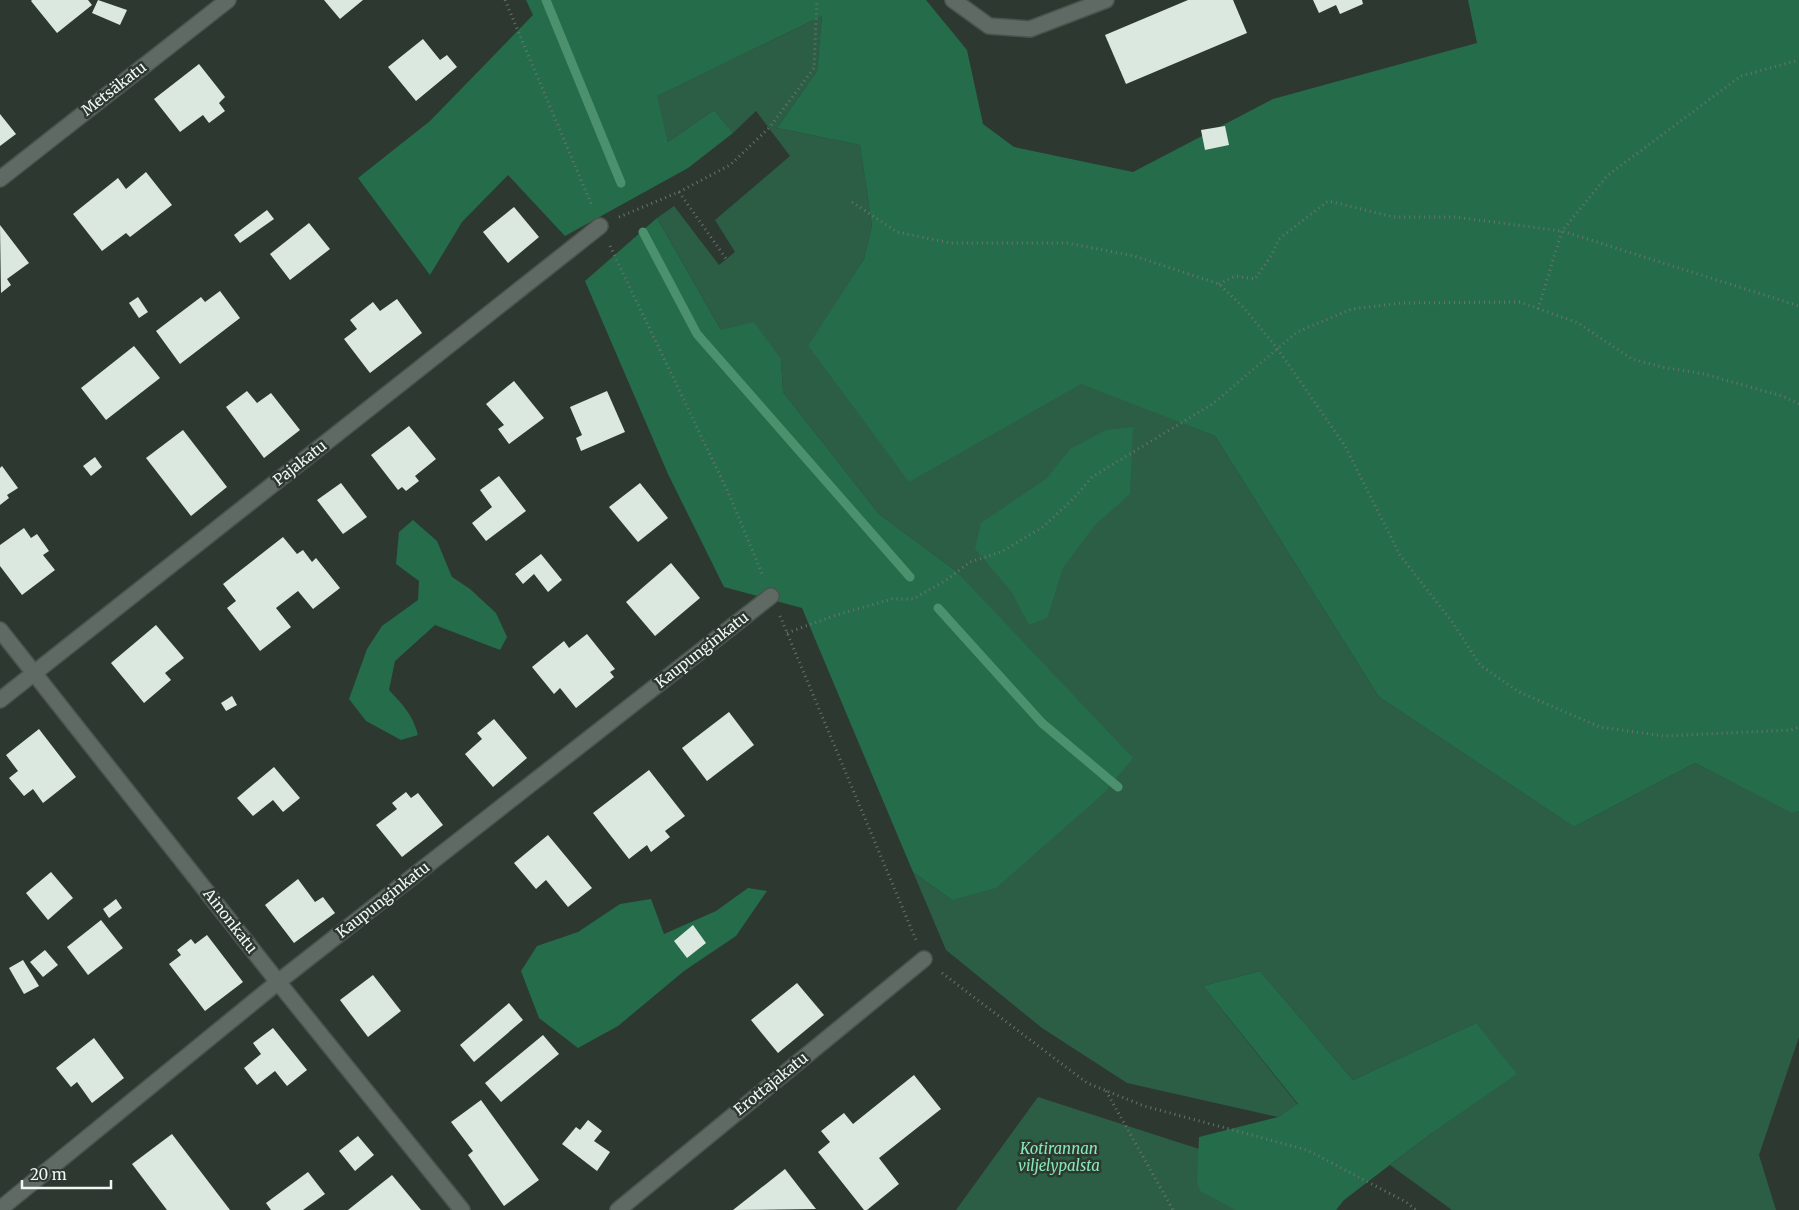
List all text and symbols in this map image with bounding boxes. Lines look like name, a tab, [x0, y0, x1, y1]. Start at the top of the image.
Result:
street label: Metsäkatu	[78, 57, 150, 120]
street label: Pajakatu	[269, 436, 330, 489]
street label: Kaupunginkatu	[651, 607, 752, 692]
street label: Kaupunginkatu	[332, 857, 433, 942]
street label: Ainonkatu	[199, 884, 262, 957]
street label: Erottajakatu	[730, 1048, 811, 1119]
park label: Kotirannan viljelypalsta	[1018, 1139, 1100, 1175]
scale bar	[22, 1158, 111, 1190]
text: 20 m	[30, 1165, 67, 1184]

